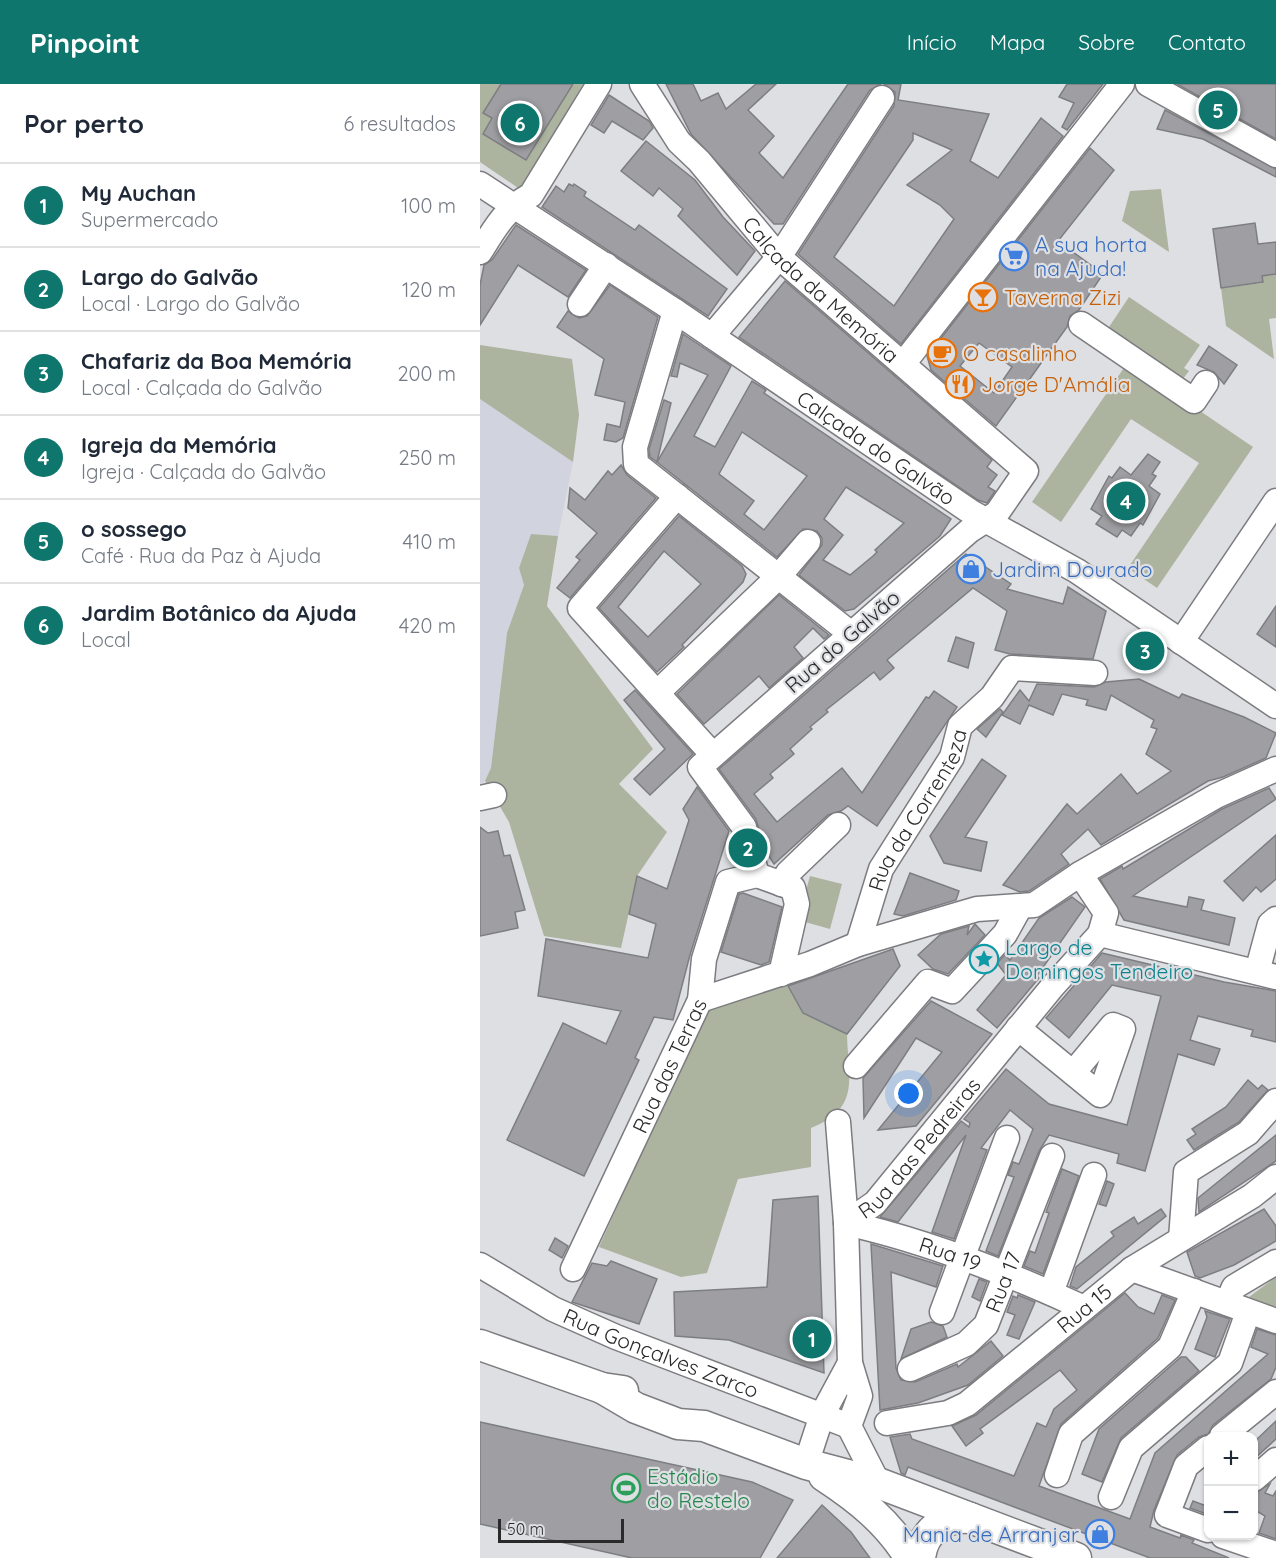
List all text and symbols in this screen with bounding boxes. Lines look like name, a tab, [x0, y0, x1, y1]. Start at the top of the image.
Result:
text: Pinpoint	[30, 25, 140, 60]
text: Início	[907, 29, 957, 55]
text: Mapa	[990, 29, 1045, 55]
text: Sobre	[1078, 29, 1135, 55]
text: Contato	[1168, 29, 1246, 55]
pin: 5	[1198, 87, 1238, 132]
pin: 6	[500, 100, 540, 146]
text: Por perto	[24, 107, 144, 140]
text: 6 resultados	[343, 111, 456, 136]
text: My Auchan	[81, 179, 196, 207]
text: 1	[40, 193, 47, 218]
text: 100 m	[401, 193, 456, 218]
text: Supermercado	[81, 207, 218, 232]
street label: Calçada da Memória	[738, 211, 904, 368]
place label: A sua horta na Ajuda!	[1035, 231, 1147, 281]
supermarket icon: A sua horta na Ajuda!	[998, 240, 1030, 272]
text: Largo do Galvão	[81, 263, 258, 291]
text: 2	[38, 277, 49, 302]
text: 120 m	[402, 277, 456, 302]
bar icon: Taverna Zizi	[967, 281, 999, 313]
place label: Taverna Zizi	[1004, 284, 1121, 310]
text: Local · Largo do Galvão	[81, 291, 300, 316]
cafe icon: O casalinho	[926, 337, 958, 369]
place label: O casalinho	[963, 340, 1077, 366]
text: Chafariz da Boa Memória	[81, 347, 352, 375]
text: 3	[38, 361, 49, 386]
text: 200 m	[397, 361, 456, 386]
restaurant icon: Jorge D'Amália	[944, 368, 976, 400]
place label: Jorge D'Amália	[981, 371, 1130, 397]
text: Local · Calçada do Galvão	[81, 375, 322, 400]
street label: Calçada do Galvão	[792, 385, 960, 511]
text: Igreja da Memória	[81, 431, 277, 459]
text: 4	[38, 445, 49, 470]
text: 250 m	[398, 445, 456, 470]
text: Igreja · Calçada do Galvão	[81, 459, 326, 484]
pin: 4	[1106, 478, 1146, 524]
text: o sossego	[81, 515, 187, 543]
text: 5	[38, 529, 49, 554]
text: 410 m	[403, 529, 456, 554]
text: Café · Rua da Paz à Ajuda	[81, 543, 321, 568]
shop icon: Jardim Dourado	[955, 553, 987, 585]
place label: Jardim Dourado	[992, 556, 1152, 582]
street label: Rua do Galvão	[779, 584, 905, 698]
text: Jardim Botânico da Ajuda	[81, 599, 357, 627]
text: 6	[38, 613, 49, 638]
text: 420 m	[399, 613, 456, 638]
text: Local	[81, 627, 131, 652]
pin: 3	[1126, 628, 1164, 674]
street label: Rua da Correnteza	[862, 726, 972, 894]
pin: 2	[728, 826, 768, 870]
place label: Largo de Domingos Tendeiro	[1005, 934, 1193, 984]
place icon: Largo de Domingos Tendeiro	[968, 943, 1000, 975]
street label: Rua das Terras	[626, 994, 712, 1137]
street label: Rua das Pedreiras	[853, 1072, 986, 1224]
your location	[894, 1079, 923, 1108]
street label: Rua 19	[916, 1231, 985, 1276]
street label: Rua 17	[979, 1248, 1026, 1316]
street label: Rua 15	[1051, 1278, 1117, 1338]
street label: Rua Gonçalves Zarco	[560, 1302, 762, 1403]
pin: 1	[792, 1316, 832, 1362]
map controls	[1204, 1432, 1258, 1540]
button: +	[1204, 1432, 1258, 1486]
place label: Estádio do Restelo	[647, 1463, 750, 1513]
sports icon: Estádio do Restelo	[610, 1472, 642, 1504]
button: −	[1204, 1486, 1258, 1540]
scale bar	[498, 1516, 624, 1544]
shop icon: Mania de Arranjar	[1084, 1518, 1116, 1550]
text: 50 m	[507, 1519, 544, 1539]
place label: Mania de Arranjar	[903, 1521, 1079, 1547]

